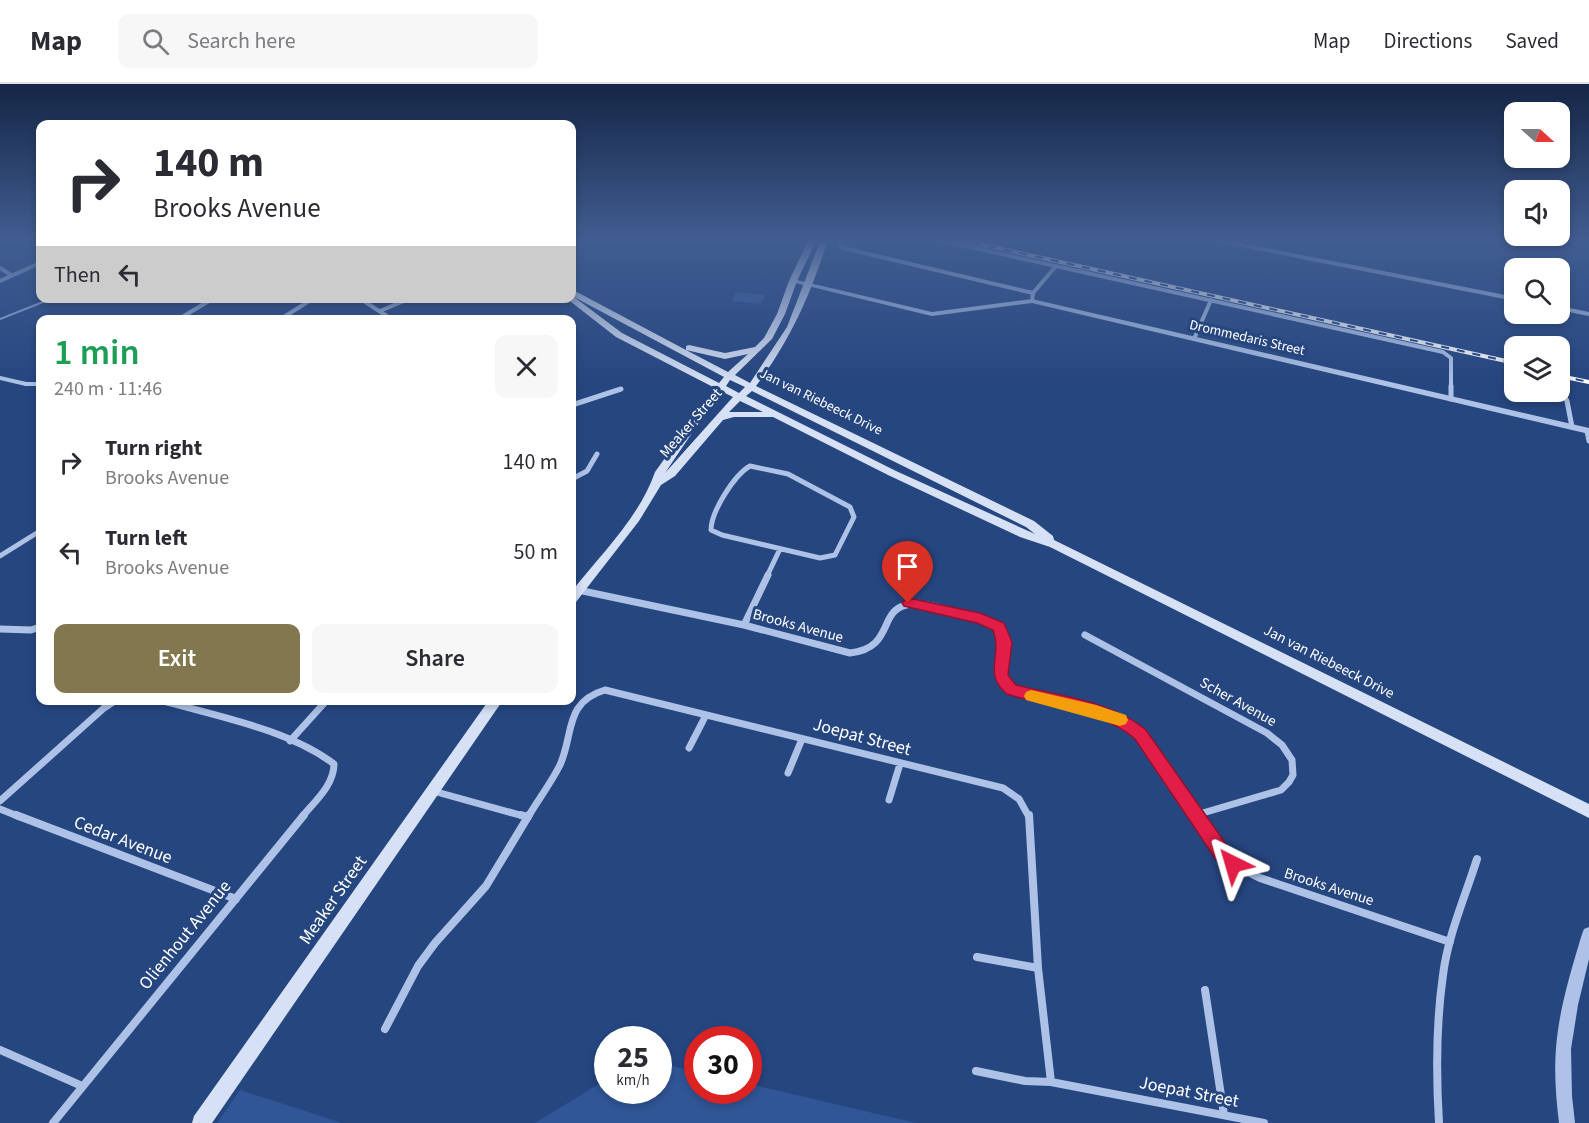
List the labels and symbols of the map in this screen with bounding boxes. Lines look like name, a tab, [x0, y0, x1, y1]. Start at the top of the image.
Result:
north arrow	[1504, 102, 1570, 168]
street label: Drommedaris Street	[1187, 315, 1307, 361]
street label: Jan van Riebeeck Drive	[756, 364, 886, 440]
street label: Meaker Street	[655, 384, 727, 462]
pin	[882, 541, 933, 603]
street label: Brooks Avenue	[750, 604, 846, 648]
street label: Jan van Riebeeck Drive	[1260, 620, 1398, 704]
street label: Scher Avenue	[1196, 672, 1280, 732]
street label: Joepat Street	[810, 712, 914, 762]
street label: Cedar Avenue	[70, 810, 176, 870]
position arrow	[1201, 832, 1265, 896]
street label: Meaker Street	[293, 851, 373, 949]
street label: Brooks Avenue	[1281, 863, 1377, 911]
street label: Olienhout Avenue	[133, 875, 237, 995]
speed limit sign: 30	[684, 1026, 762, 1104]
street label: Joepat Street	[1137, 1070, 1241, 1114]

